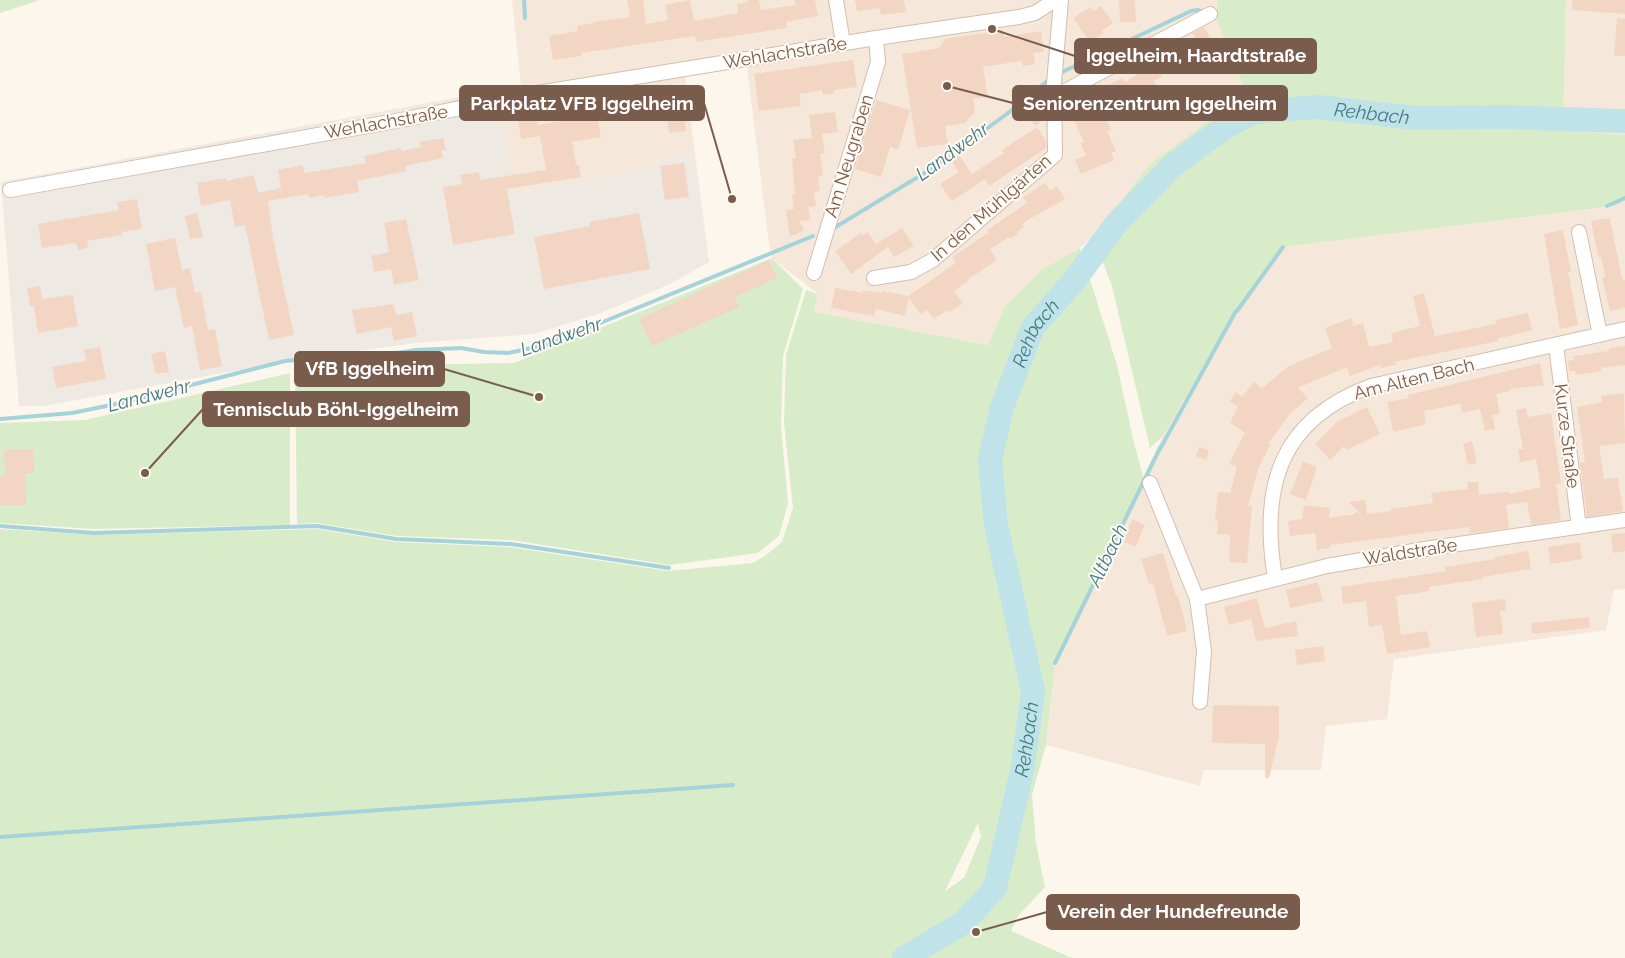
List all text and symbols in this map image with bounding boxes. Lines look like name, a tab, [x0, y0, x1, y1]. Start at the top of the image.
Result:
street label: Wehlachstraße	[722, 32, 849, 73]
callout: Iggelheim, Haardtstraße	[1075, 39, 1316, 73]
text: Iggelheim, Haardtstraße	[1086, 44, 1306, 66]
callout: Parkplatz VFB Iggelheim	[460, 86, 704, 120]
callout: Seniorenzentrum Iggelheim	[1013, 86, 1287, 120]
text: Parkplatz VFB Iggelheim	[470, 92, 694, 114]
street label: Am Neugraben	[820, 92, 877, 220]
text: Seniorenzentrum Iggelheim	[1023, 92, 1277, 114]
water label: Rehbach	[1333, 98, 1411, 128]
street label: Wehlachstraße	[323, 100, 450, 143]
water label: Landwehr	[911, 116, 994, 185]
street label: In den Mühlgärten	[926, 150, 1055, 266]
water label: Rehbach	[1007, 295, 1063, 370]
water label: Landwehr	[517, 311, 606, 360]
callout: VfB Iggelheim	[295, 352, 444, 386]
street label: Am Alten Bach	[1351, 353, 1476, 404]
text: VfB Iggelheim	[305, 357, 435, 379]
water label: Landwehr	[105, 374, 194, 416]
street label: Kurze Straße	[1551, 382, 1584, 490]
callout: Tennisclub Böhl-Iggelheim	[203, 392, 469, 426]
text: Tennisclub Böhl-Iggelheim	[213, 398, 459, 420]
water label: Altbach	[1082, 520, 1131, 591]
street label: Waldstraße	[1361, 534, 1459, 569]
water label: Rehbach	[1010, 700, 1042, 779]
callout: Verein der Hundefreunde	[1047, 895, 1299, 929]
text: Verein der Hundefreunde	[1058, 900, 1289, 922]

